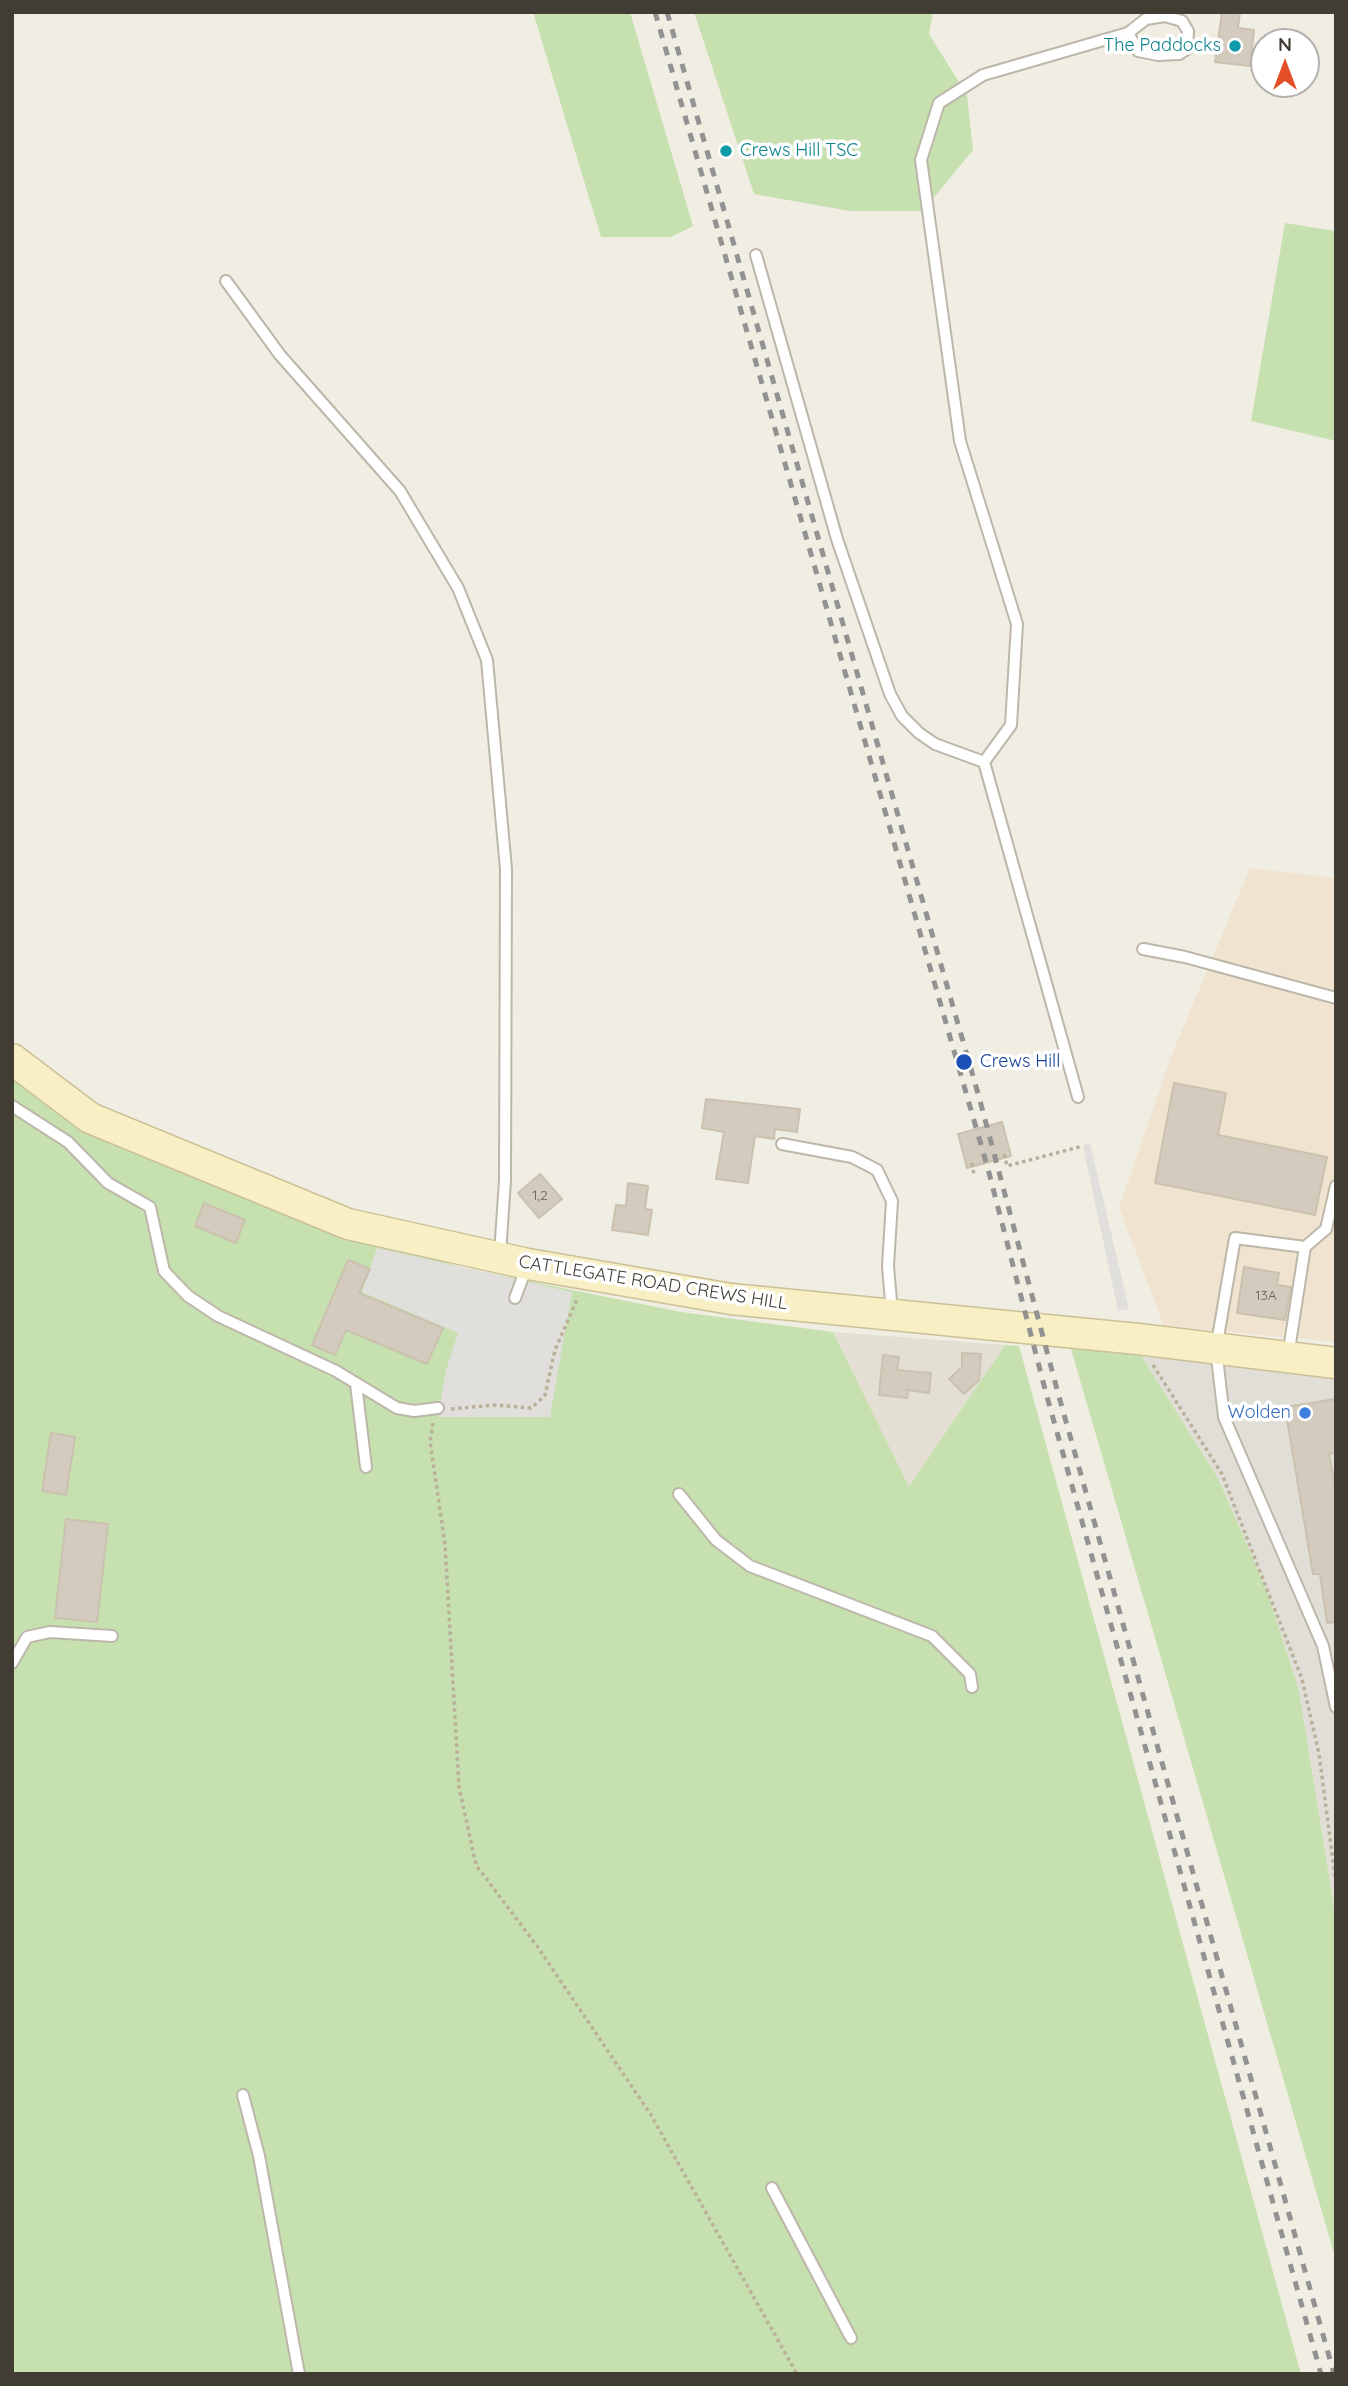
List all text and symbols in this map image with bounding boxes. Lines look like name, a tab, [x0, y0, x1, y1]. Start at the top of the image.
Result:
north arrow	[1250, 28, 1320, 98]
text: N	[1278, 32, 1292, 56]
place label: The Paddocks	[1103, 35, 1221, 57]
marker: The Paddocks	[1227, 38, 1243, 54]
place label: Crews Hill TSC	[740, 140, 858, 162]
marker: Crews Hill TSC	[718, 143, 734, 159]
place label: Crews Hill	[980, 1051, 1060, 1073]
marker: Crews Hill	[954, 1052, 974, 1072]
house number: 1,2	[532, 1188, 548, 1204]
street label: CATTLEGATE ROAD CREWS HILL	[517, 1251, 789, 1315]
house number: 13A	[1255, 1288, 1277, 1304]
place label: Wolden	[1228, 1402, 1291, 1424]
marker: Wolden	[1297, 1405, 1313, 1421]

